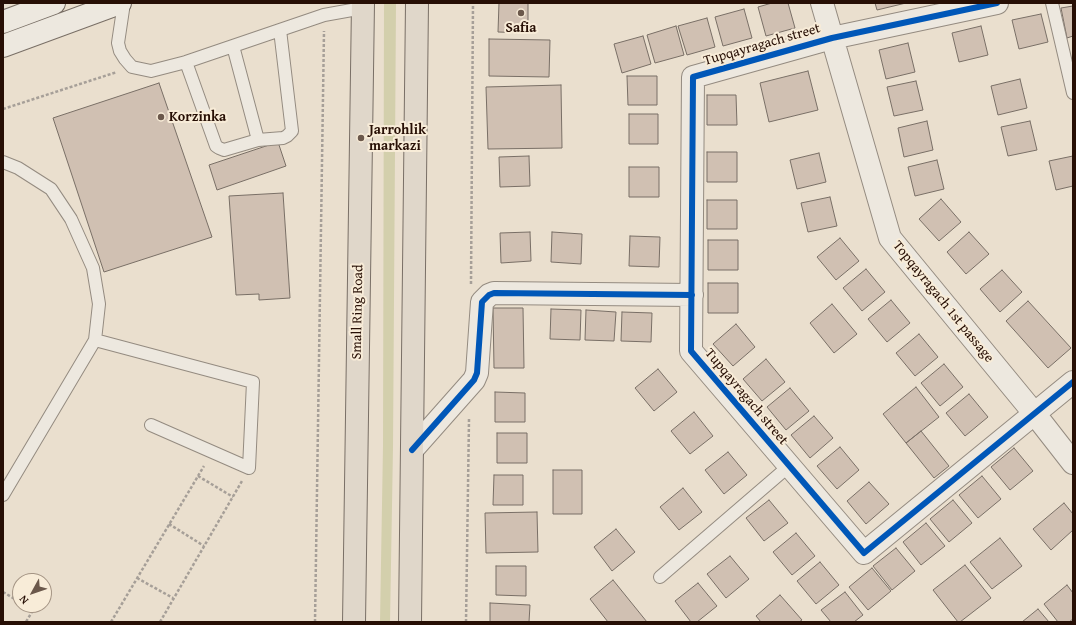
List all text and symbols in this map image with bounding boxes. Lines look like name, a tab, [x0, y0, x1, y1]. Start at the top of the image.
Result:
marker: Safia	[516, 8, 526, 18]
place label: Safia	[506, 20, 536, 36]
street label: Tupqayragach street	[702, 20, 822, 70]
place label: Korzinka	[169, 109, 226, 125]
marker: Korzinka	[156, 112, 166, 122]
place label: Jarrohlik markazi	[369, 122, 426, 154]
marker: Jarrohlik markazi	[356, 133, 366, 143]
street label: Topqayragach 1st passage	[889, 238, 997, 366]
street label: Small Ring Road	[349, 264, 367, 360]
street label: Tupqayragach street	[701, 345, 791, 449]
north arrow	[12, 573, 52, 613]
text: N	[15, 592, 32, 608]

